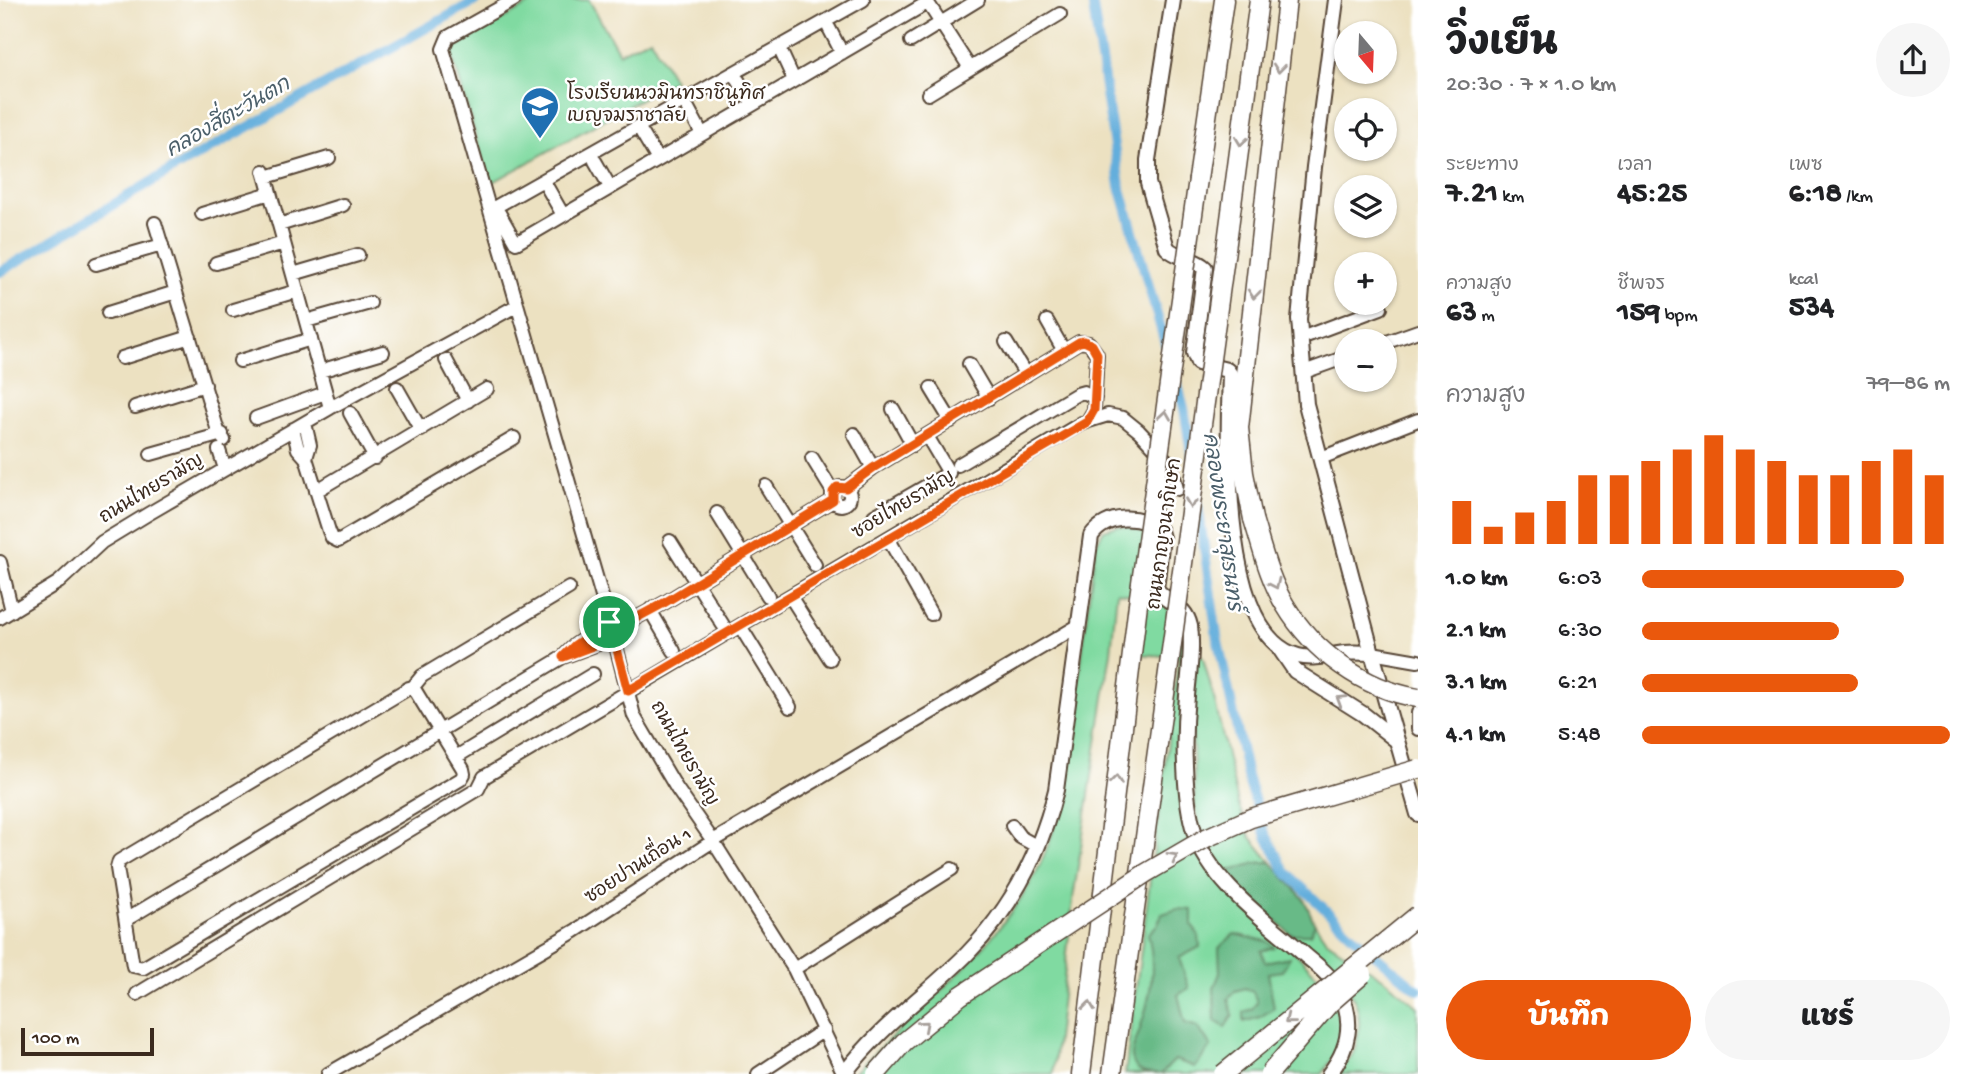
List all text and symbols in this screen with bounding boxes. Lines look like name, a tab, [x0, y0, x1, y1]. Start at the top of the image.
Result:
north arrow	[1334, 21, 1396, 84]
map controls	[1334, 21, 1397, 392]
button: share	[1876, 23, 1950, 97]
text: วิ่งเย็น	[1446, 24, 1558, 68]
one-way arrow	[1272, 63, 1287, 74]
water label: คลองสี่ตะวันตก	[157, 64, 297, 165]
text: 20:30 · 7 × 1.0 km	[1446, 72, 1616, 99]
place label: โรงเรียนนวมินทราชินูทิศ เบญจมราชาลัย	[567, 80, 766, 129]
school or university icon: โรงเรียนนวมินทราชินูทิศ เบญจมราชาลัย	[519, 85, 561, 140]
button: locate	[1334, 98, 1397, 161]
one-way arrow	[1233, 135, 1248, 146]
text: ระยะทาง	[1446, 155, 1519, 178]
text: เวลา	[1617, 155, 1652, 178]
text: เพซ	[1789, 155, 1823, 178]
button: layers	[1334, 175, 1397, 238]
text: 7.21	[1446, 178, 1498, 213]
text: 45:25	[1617, 178, 1687, 213]
text: 6:18	[1789, 178, 1842, 213]
text: km	[1498, 186, 1524, 209]
text: /km	[1842, 186, 1873, 209]
button: +	[1334, 252, 1397, 315]
text: kcal	[1789, 269, 1818, 292]
text: ความสูง	[1446, 274, 1512, 297]
text: ชีพจร	[1617, 274, 1665, 297]
one-way arrow	[1247, 289, 1262, 300]
text: 534	[1789, 292, 1834, 327]
text: 63	[1446, 297, 1477, 332]
text: 159	[1617, 297, 1660, 332]
text: m	[1477, 305, 1495, 328]
text: bpm	[1660, 305, 1698, 328]
button: −	[1334, 329, 1397, 392]
text: 79–86 m	[1866, 371, 1950, 398]
text: ความสูง	[1446, 384, 1525, 411]
one-way arrow	[1157, 409, 1172, 421]
water label: คลองพระยาสุเรนทร์	[1195, 431, 1251, 618]
street label: ถนนไทยรามัญ	[94, 447, 208, 530]
street label: ถนนกาญจนาภิเษก	[1142, 456, 1188, 611]
street label: ซอยไทยรามัญ	[847, 463, 959, 546]
one-way arrow	[1184, 497, 1199, 509]
text: 1.0 km	[1446, 566, 1508, 593]
text: 6:03	[1558, 566, 1602, 593]
one-way arrow	[1267, 577, 1281, 589]
pin	[579, 592, 639, 652]
icon: arrive	[590, 603, 628, 641]
text: 2.1 km	[1446, 618, 1506, 645]
text: 6:30	[1558, 618, 1602, 645]
text: 3.1 km	[1446, 670, 1506, 697]
text: 6:21	[1558, 670, 1597, 697]
street label: ถนนไทยรามัญ	[644, 695, 726, 811]
one-way arrow	[1335, 696, 1348, 709]
text: 4.1 km	[1446, 722, 1505, 749]
text: 5:48	[1558, 722, 1601, 749]
one-way arrow	[1109, 775, 1124, 786]
street label: ซอยปานเถื่อน 1	[576, 816, 697, 910]
one-way arrow	[1166, 852, 1178, 865]
button: บันทึก	[1446, 980, 1691, 1060]
button: แชร์	[1705, 980, 1950, 1060]
one-way arrow	[1082, 1000, 1097, 1012]
one-way arrow	[1285, 1012, 1298, 1024]
one-way arrow	[915, 1021, 928, 1033]
scale bar	[21, 1025, 154, 1057]
text: 100 m	[32, 1028, 79, 1051]

